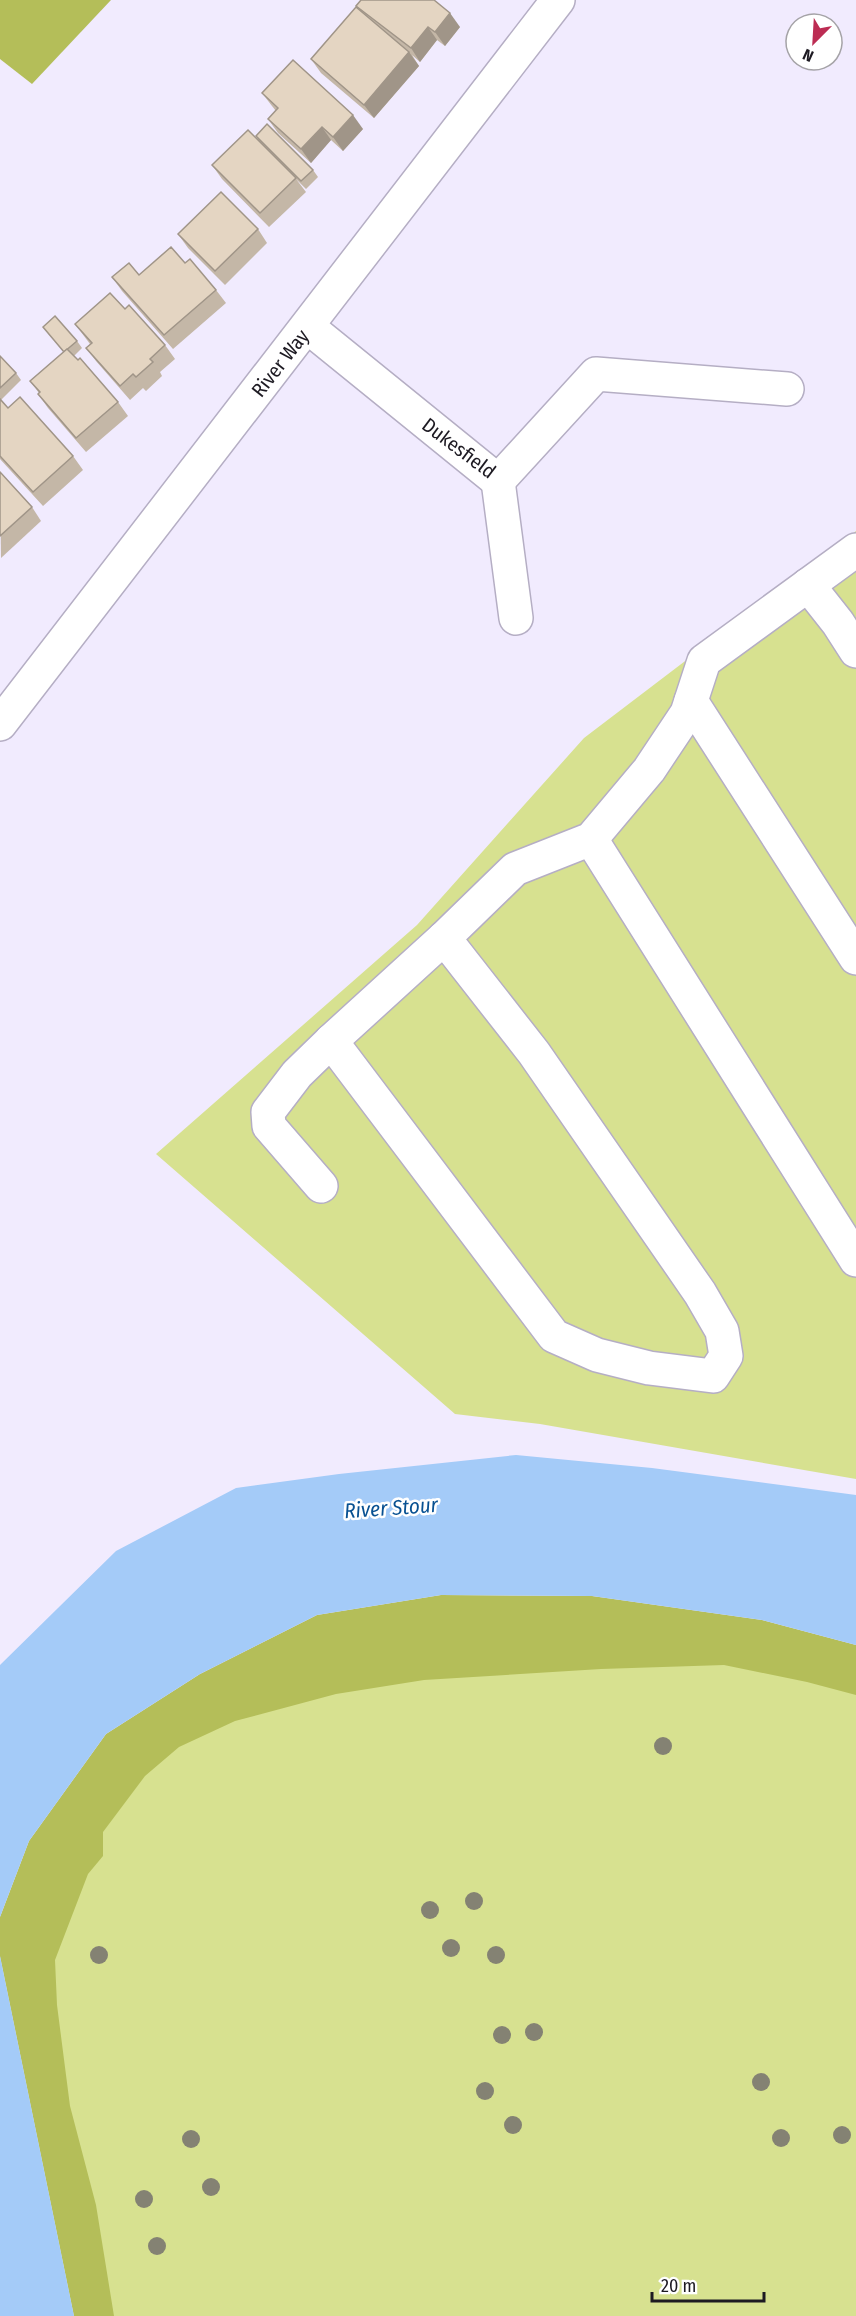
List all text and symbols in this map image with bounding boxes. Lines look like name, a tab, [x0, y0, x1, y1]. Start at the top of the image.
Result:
north arrow	[784, 12, 844, 72]
text: N	[800, 45, 816, 66]
street label: River Way	[246, 324, 314, 402]
street label: Dukesfield	[417, 413, 501, 483]
water label: River Stour	[343, 1492, 439, 1524]
scale bar	[652, 2265, 764, 2303]
text: 20 m	[661, 2275, 696, 2297]

